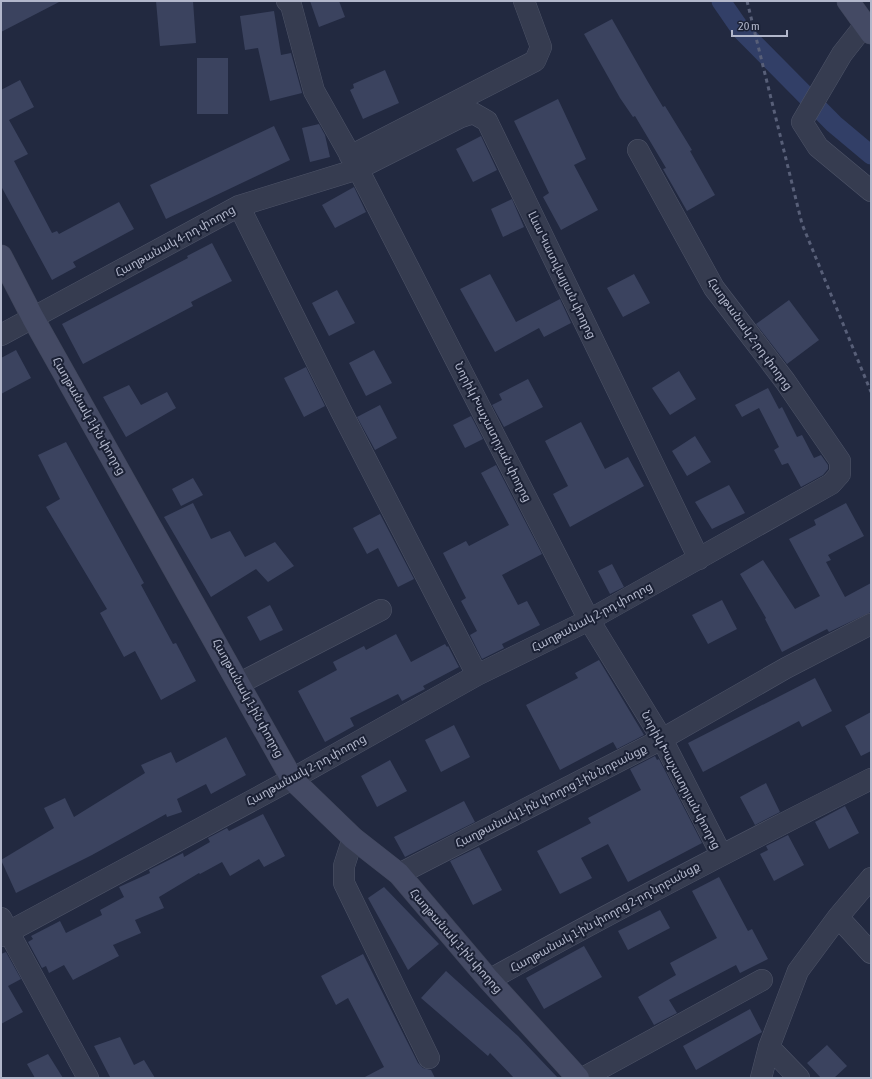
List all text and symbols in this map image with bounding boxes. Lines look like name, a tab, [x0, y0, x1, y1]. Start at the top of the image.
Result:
scale bar	[732, 12, 787, 38]
text: 20 m	[738, 19, 760, 33]
street label: Հաղթանակ 4-րդ փողոց	[113, 202, 237, 280]
street label: Լևա Կատվալյան փողոց	[525, 209, 599, 341]
street label: Հաղթանակ 2-րդ փողոց	[705, 275, 795, 393]
street label: Հաղթանակ 1-ին փողոց	[49, 355, 129, 477]
street label: Նորիկ Խաչատրյան փողոց	[452, 360, 534, 504]
street label: Հաղթանակ 2-րդ փողոց	[529, 579, 655, 655]
street label: Հաղթանակ 1-ին փողոց	[209, 636, 287, 760]
street label: Նորիկ Խաչատրյան փողոց	[638, 708, 724, 852]
street label: Հաղթանակ 2-րդ փողոց	[244, 731, 368, 809]
street label: Հաղթանակ 1-ին փողոց 1-ին նրբանցք	[453, 741, 649, 851]
street label: Հաղթանակ 1-ին փողոց 2-րդ նրբանցք	[508, 859, 702, 975]
street label: Հաղթանակ 1-ին փողոց	[407, 886, 505, 996]

